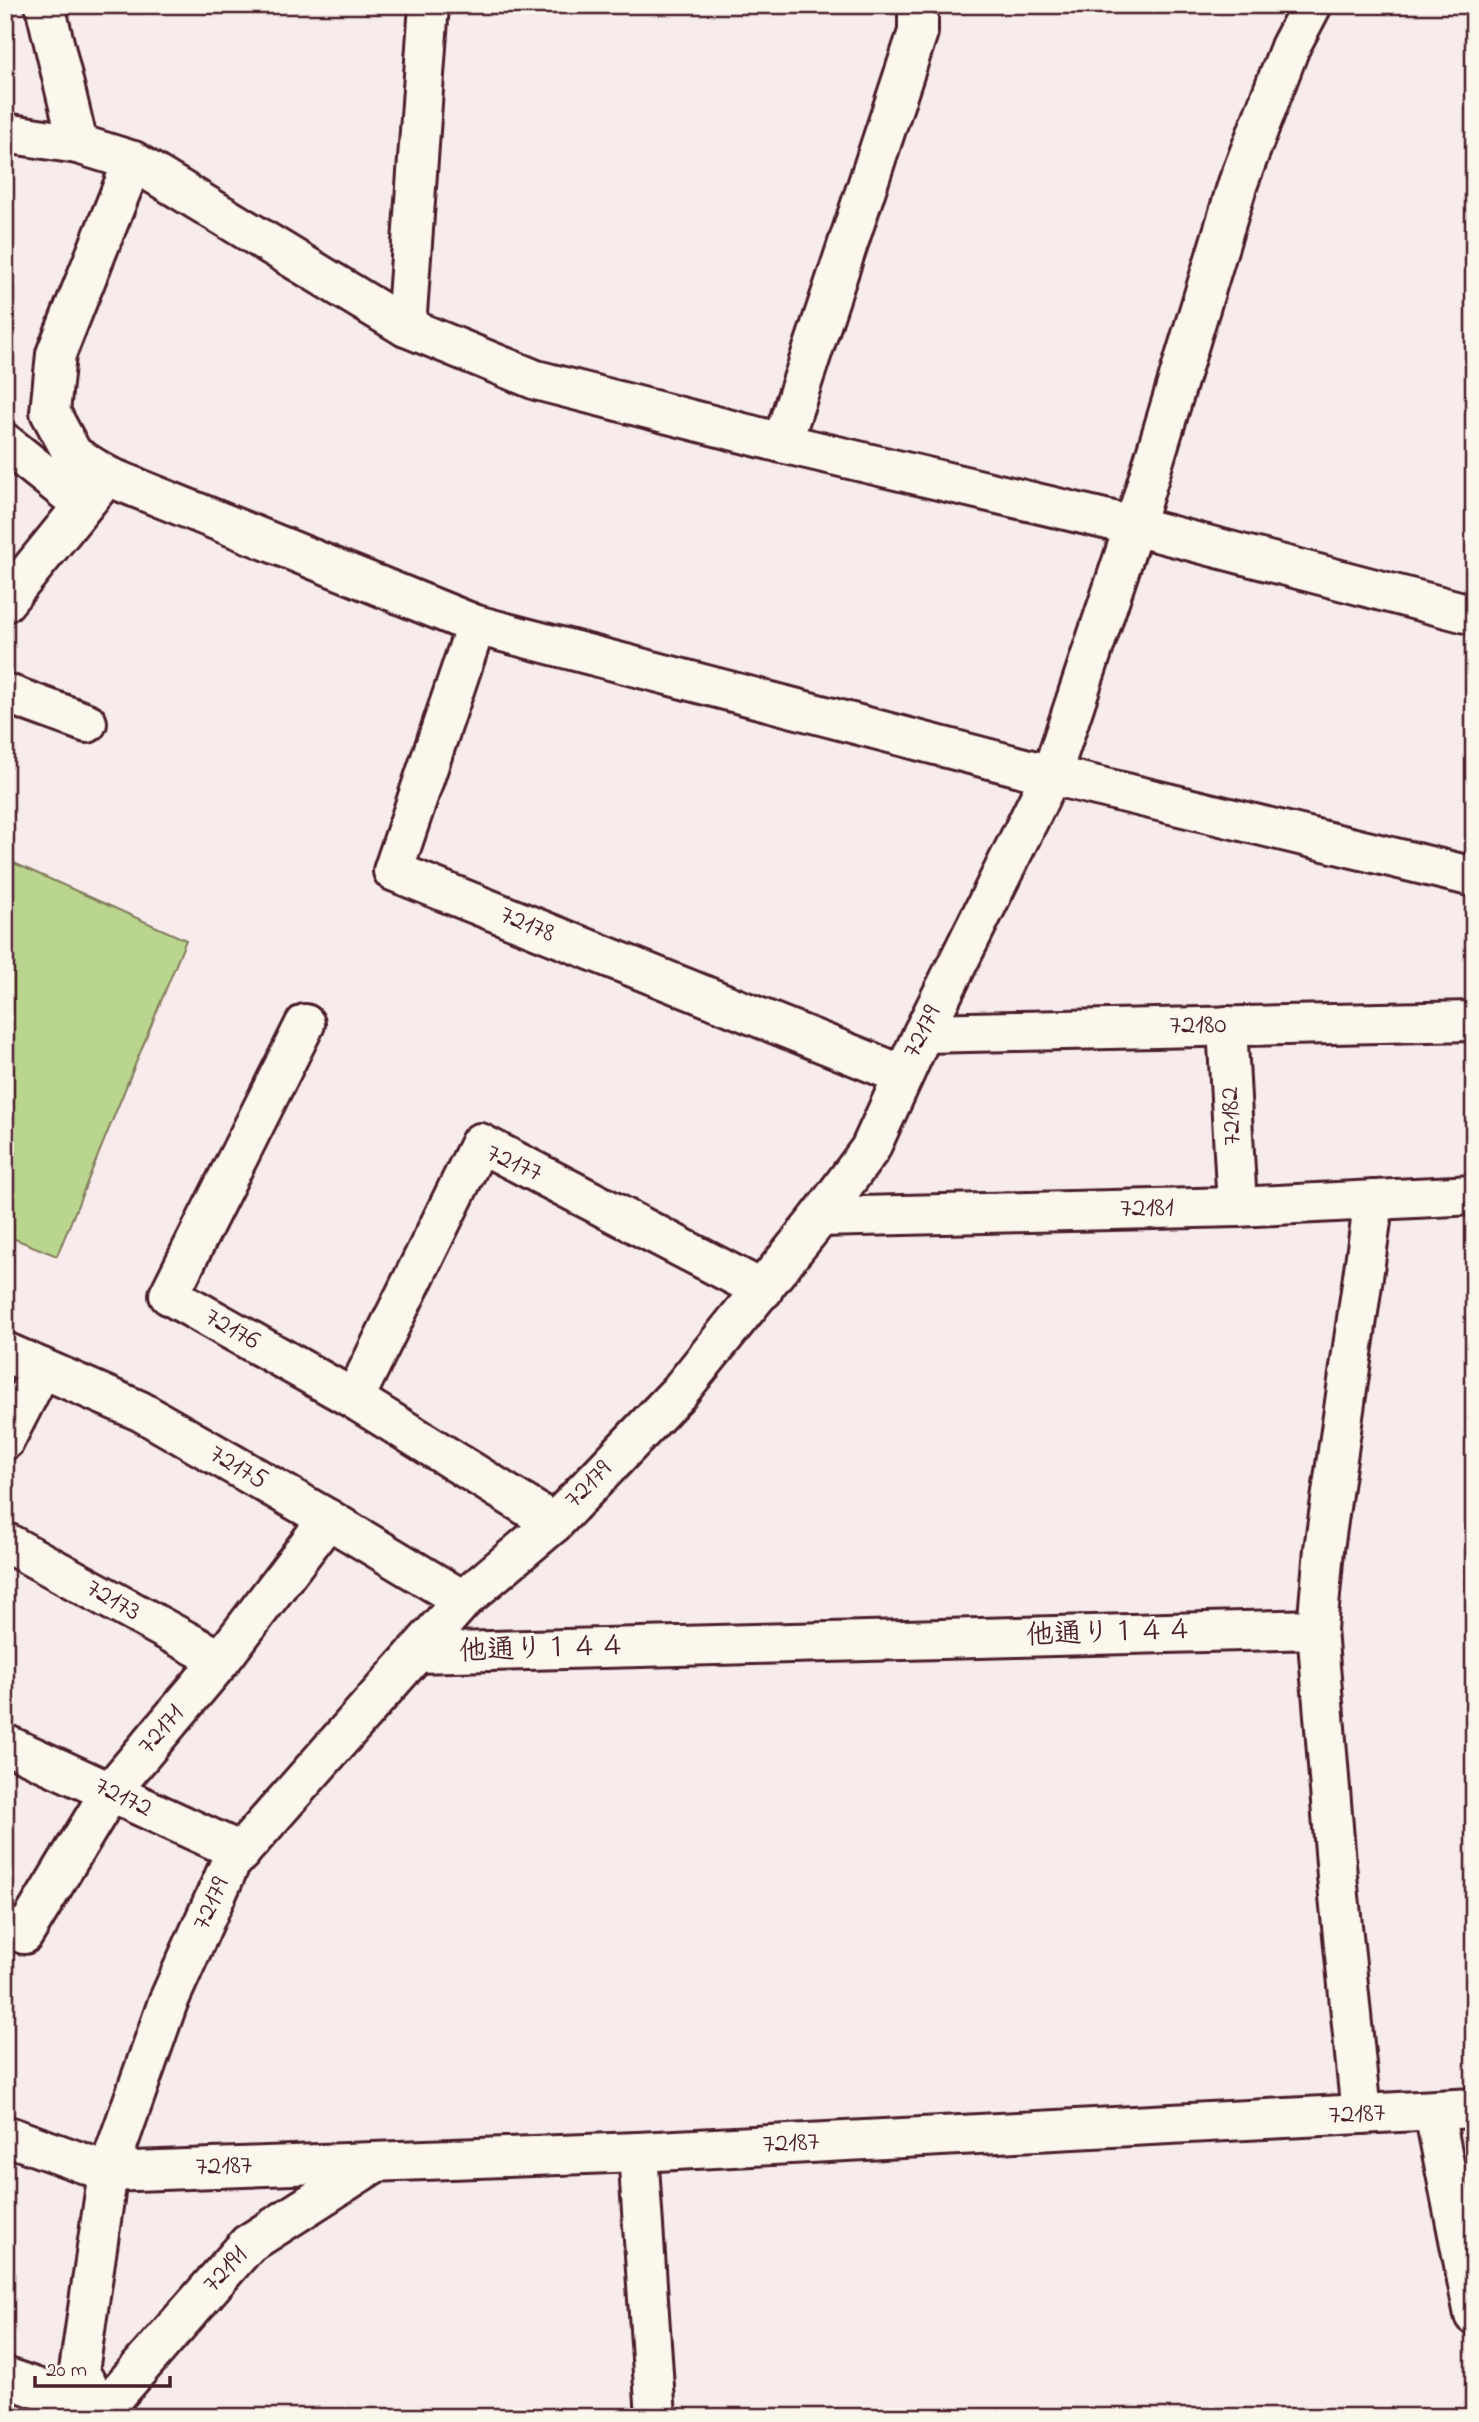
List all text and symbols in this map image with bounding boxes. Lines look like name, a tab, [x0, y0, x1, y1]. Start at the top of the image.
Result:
street label: 72178	[493, 895, 561, 955]
street label: 72179	[893, 998, 954, 1065]
street label: 72180	[1169, 1005, 1227, 1047]
street label: 72182	[1210, 1086, 1254, 1146]
street label: 72177	[480, 1134, 549, 1194]
street label: 72181	[1120, 1188, 1174, 1230]
street label: 72176	[197, 1298, 267, 1362]
street label: 72175	[201, 1435, 275, 1501]
street label: 72179	[555, 1451, 623, 1519]
street label: 72173	[78, 1569, 148, 1633]
street label: 他通り１４４	[1025, 1611, 1195, 1657]
street label: 他通り１４４	[458, 1627, 628, 1673]
street label: 72171	[129, 1696, 195, 1764]
street label: 72172	[87, 1767, 159, 1829]
street label: 72179	[182, 1870, 242, 1937]
street label: 72187	[1328, 2093, 1387, 2137]
street label: 72187	[762, 2122, 821, 2166]
street label: 72187	[195, 2146, 253, 2188]
street label: 72191	[193, 2237, 259, 2303]
scale bar	[35, 2345, 170, 2389]
text: 20 m	[46, 2356, 87, 2386]

